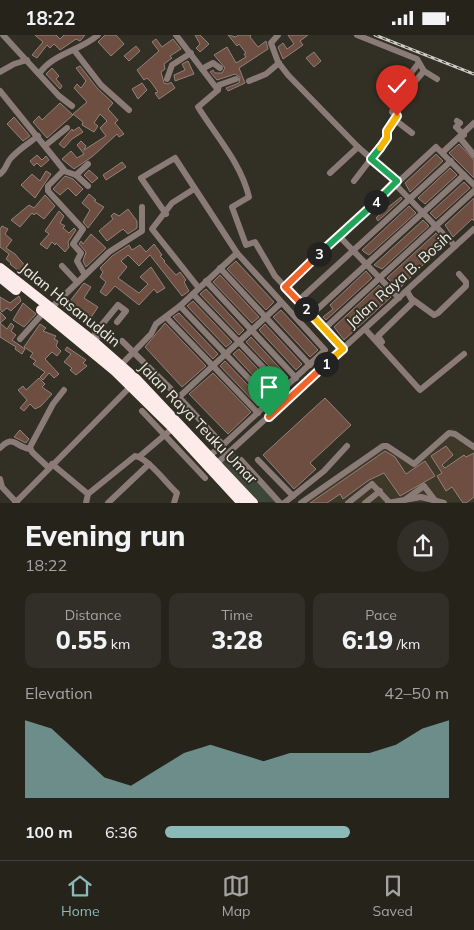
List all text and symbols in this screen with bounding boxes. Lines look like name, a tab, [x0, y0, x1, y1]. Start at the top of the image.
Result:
text: 18:22	[25, 6, 75, 30]
pin	[376, 65, 418, 116]
icon: check	[383, 72, 411, 100]
pin: 4	[364, 189, 388, 215]
text: 4	[372, 193, 381, 211]
street label: Jalan Raya B. Bosih	[342, 227, 455, 332]
pin: 3	[306, 241, 332, 267]
text: 3	[315, 245, 324, 263]
street label: Jalan Hasanuddin	[16, 258, 124, 351]
pin: 2	[294, 297, 318, 321]
text: 2	[302, 300, 311, 318]
pin: 1	[314, 351, 338, 377]
text: 1	[322, 355, 331, 373]
street label: Jalan Raya Teuku Umar	[135, 357, 262, 488]
pin	[248, 366, 290, 417]
icon: arrive	[255, 373, 283, 401]
text: Evening run	[25, 518, 185, 553]
button: share	[397, 520, 449, 572]
text: 18:22	[25, 555, 67, 575]
text: Distance	[65, 606, 121, 624]
text: Time	[221, 606, 253, 624]
text: Pace	[365, 606, 397, 624]
text: 0.55	[56, 624, 107, 655]
text: 3:28	[211, 624, 263, 655]
text: 6:19	[342, 624, 393, 655]
text: km	[107, 635, 130, 653]
text: /km	[393, 635, 420, 653]
text: Elevation	[25, 683, 93, 703]
text: 42–50 m	[384, 683, 449, 703]
text: 100 m	[25, 822, 73, 842]
text: 6:36	[105, 822, 137, 842]
tab: Home	[61, 872, 100, 920]
tab: Map	[222, 872, 251, 920]
tab: Saved	[373, 872, 413, 920]

